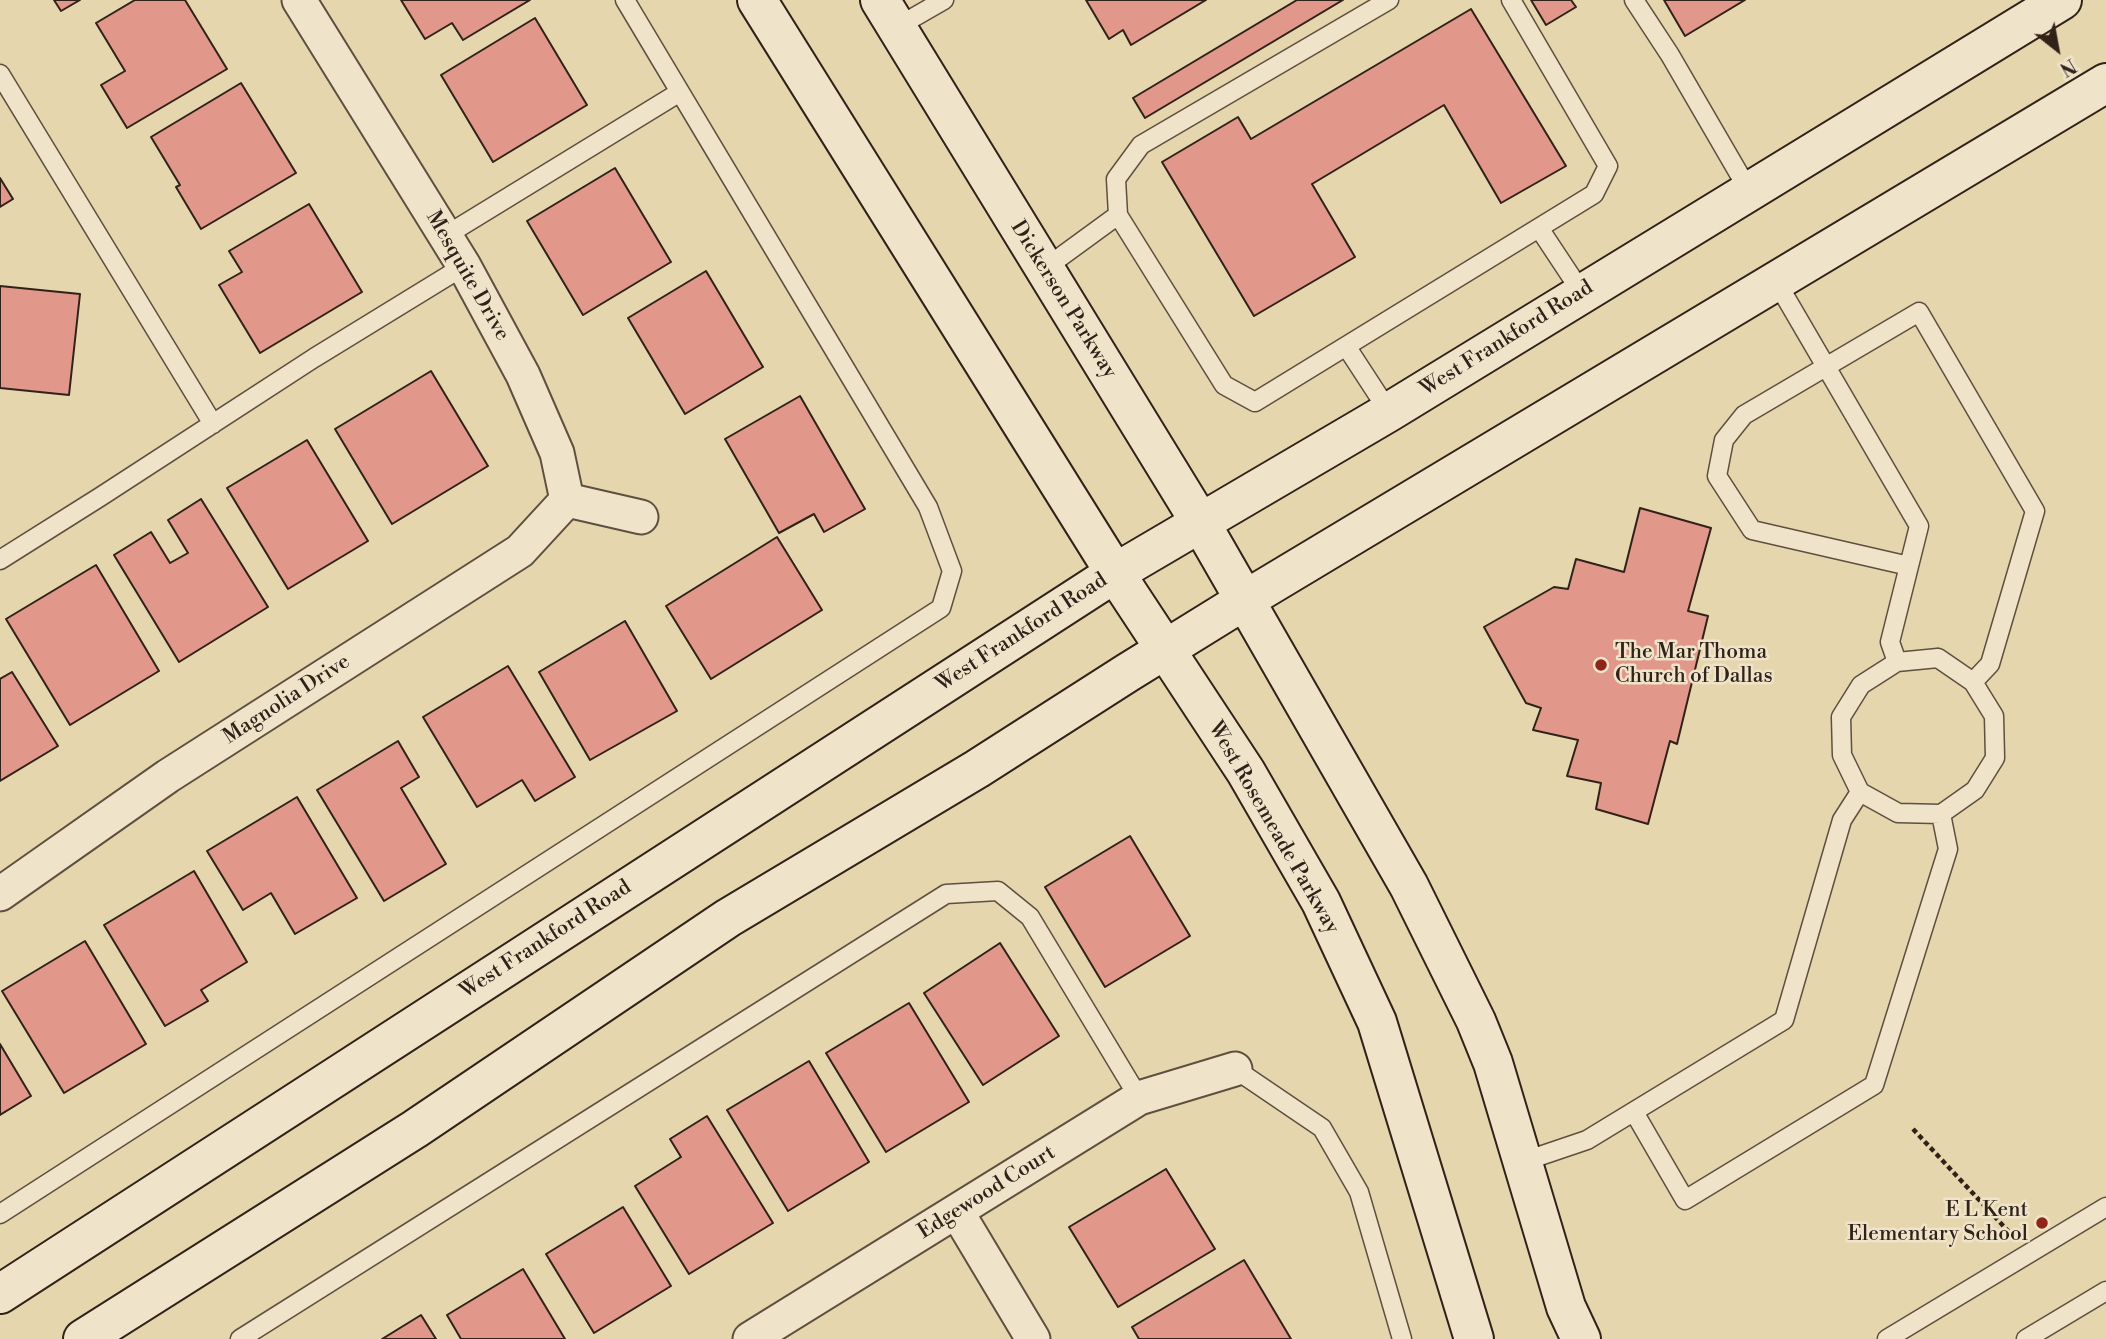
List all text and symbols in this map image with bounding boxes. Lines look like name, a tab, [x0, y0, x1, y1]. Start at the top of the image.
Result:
north arrow	[2022, 14, 2092, 84]
text: N	[2055, 53, 2080, 81]
street label: Mesquite Drive	[420, 207, 514, 345]
street label: Dickerson Parkway	[1004, 217, 1122, 383]
street label: West Frankford Road	[1416, 276, 1598, 402]
street label: West Frankford Road	[932, 568, 1112, 698]
place label: The Mar Thoma Church of Dallas	[1615, 640, 1773, 690]
street label: Magnolia Drive	[219, 650, 355, 750]
marker: The Mar Thoma Church of Dallas	[1593, 657, 1609, 673]
street label: West Rosemeade Parkway	[1202, 717, 1344, 939]
street label: West Frankford Road	[456, 875, 636, 1005]
street label: Edgewood Court	[914, 1141, 1060, 1245]
place label: E L Kent Elementary School	[1848, 1198, 2028, 1248]
marker: E L Kent Elementary School	[2034, 1215, 2050, 1231]

